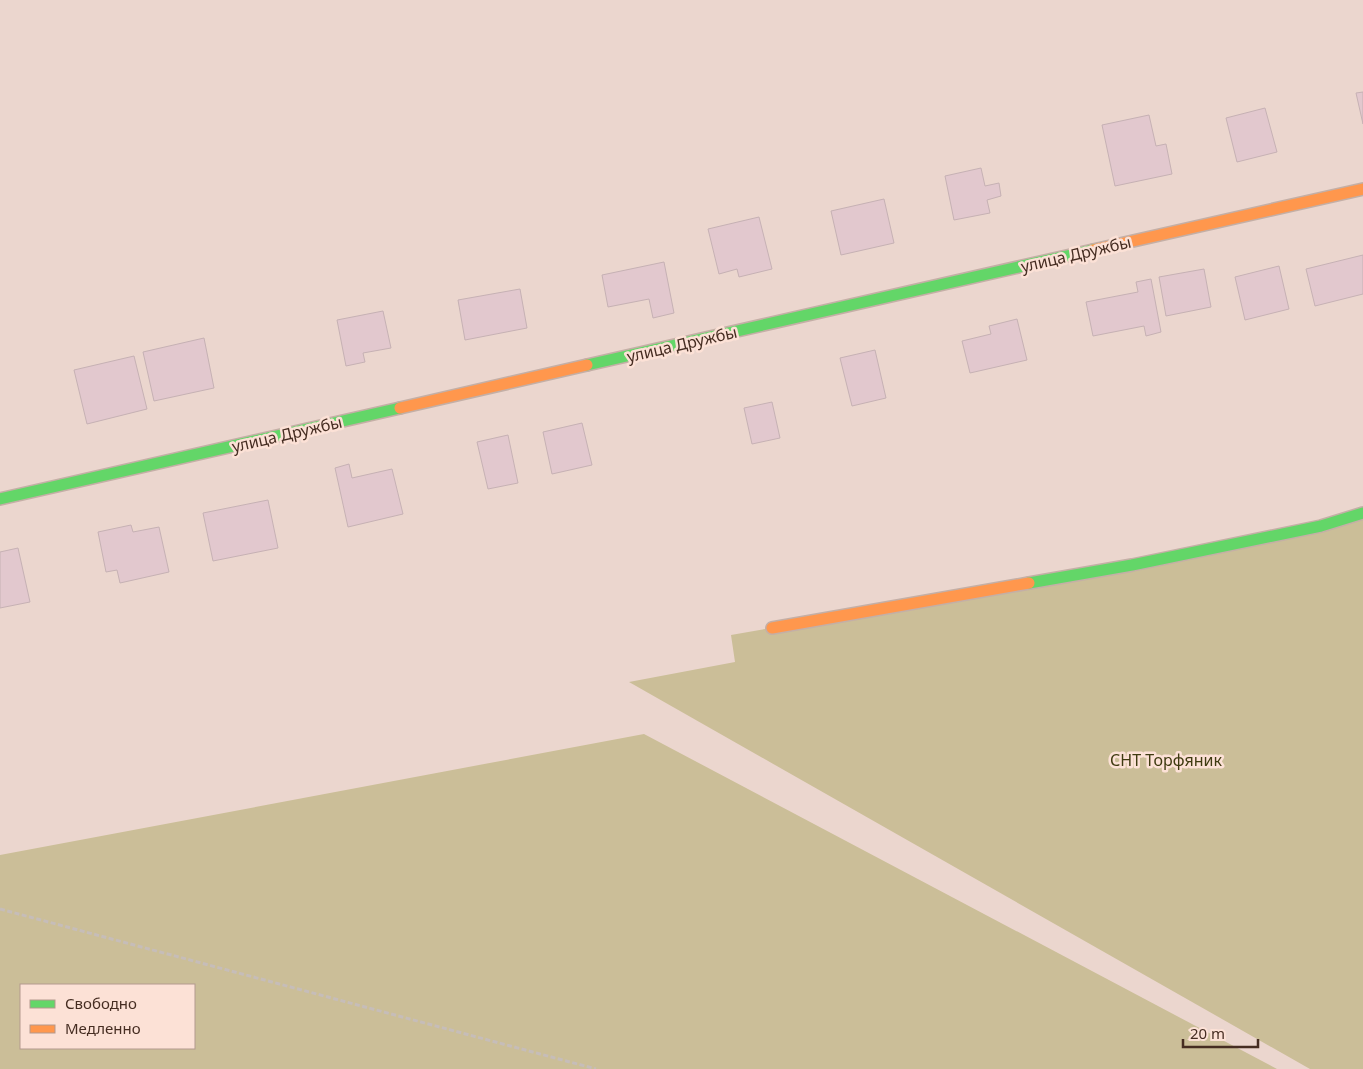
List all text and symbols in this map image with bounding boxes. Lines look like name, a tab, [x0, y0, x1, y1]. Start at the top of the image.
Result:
street label: улица Дружбы	[1019, 231, 1133, 277]
street label: улица Дружбы	[625, 321, 739, 367]
street label: улица Дружбы	[230, 411, 344, 457]
park label: СНТ Торфяник	[1110, 749, 1222, 771]
legend	[20, 984, 195, 1049]
text: Свободно	[65, 993, 137, 1013]
scale bar	[1183, 1016, 1258, 1048]
text: Медленно	[65, 1018, 141, 1038]
text: 20 m	[1190, 1023, 1225, 1043]

